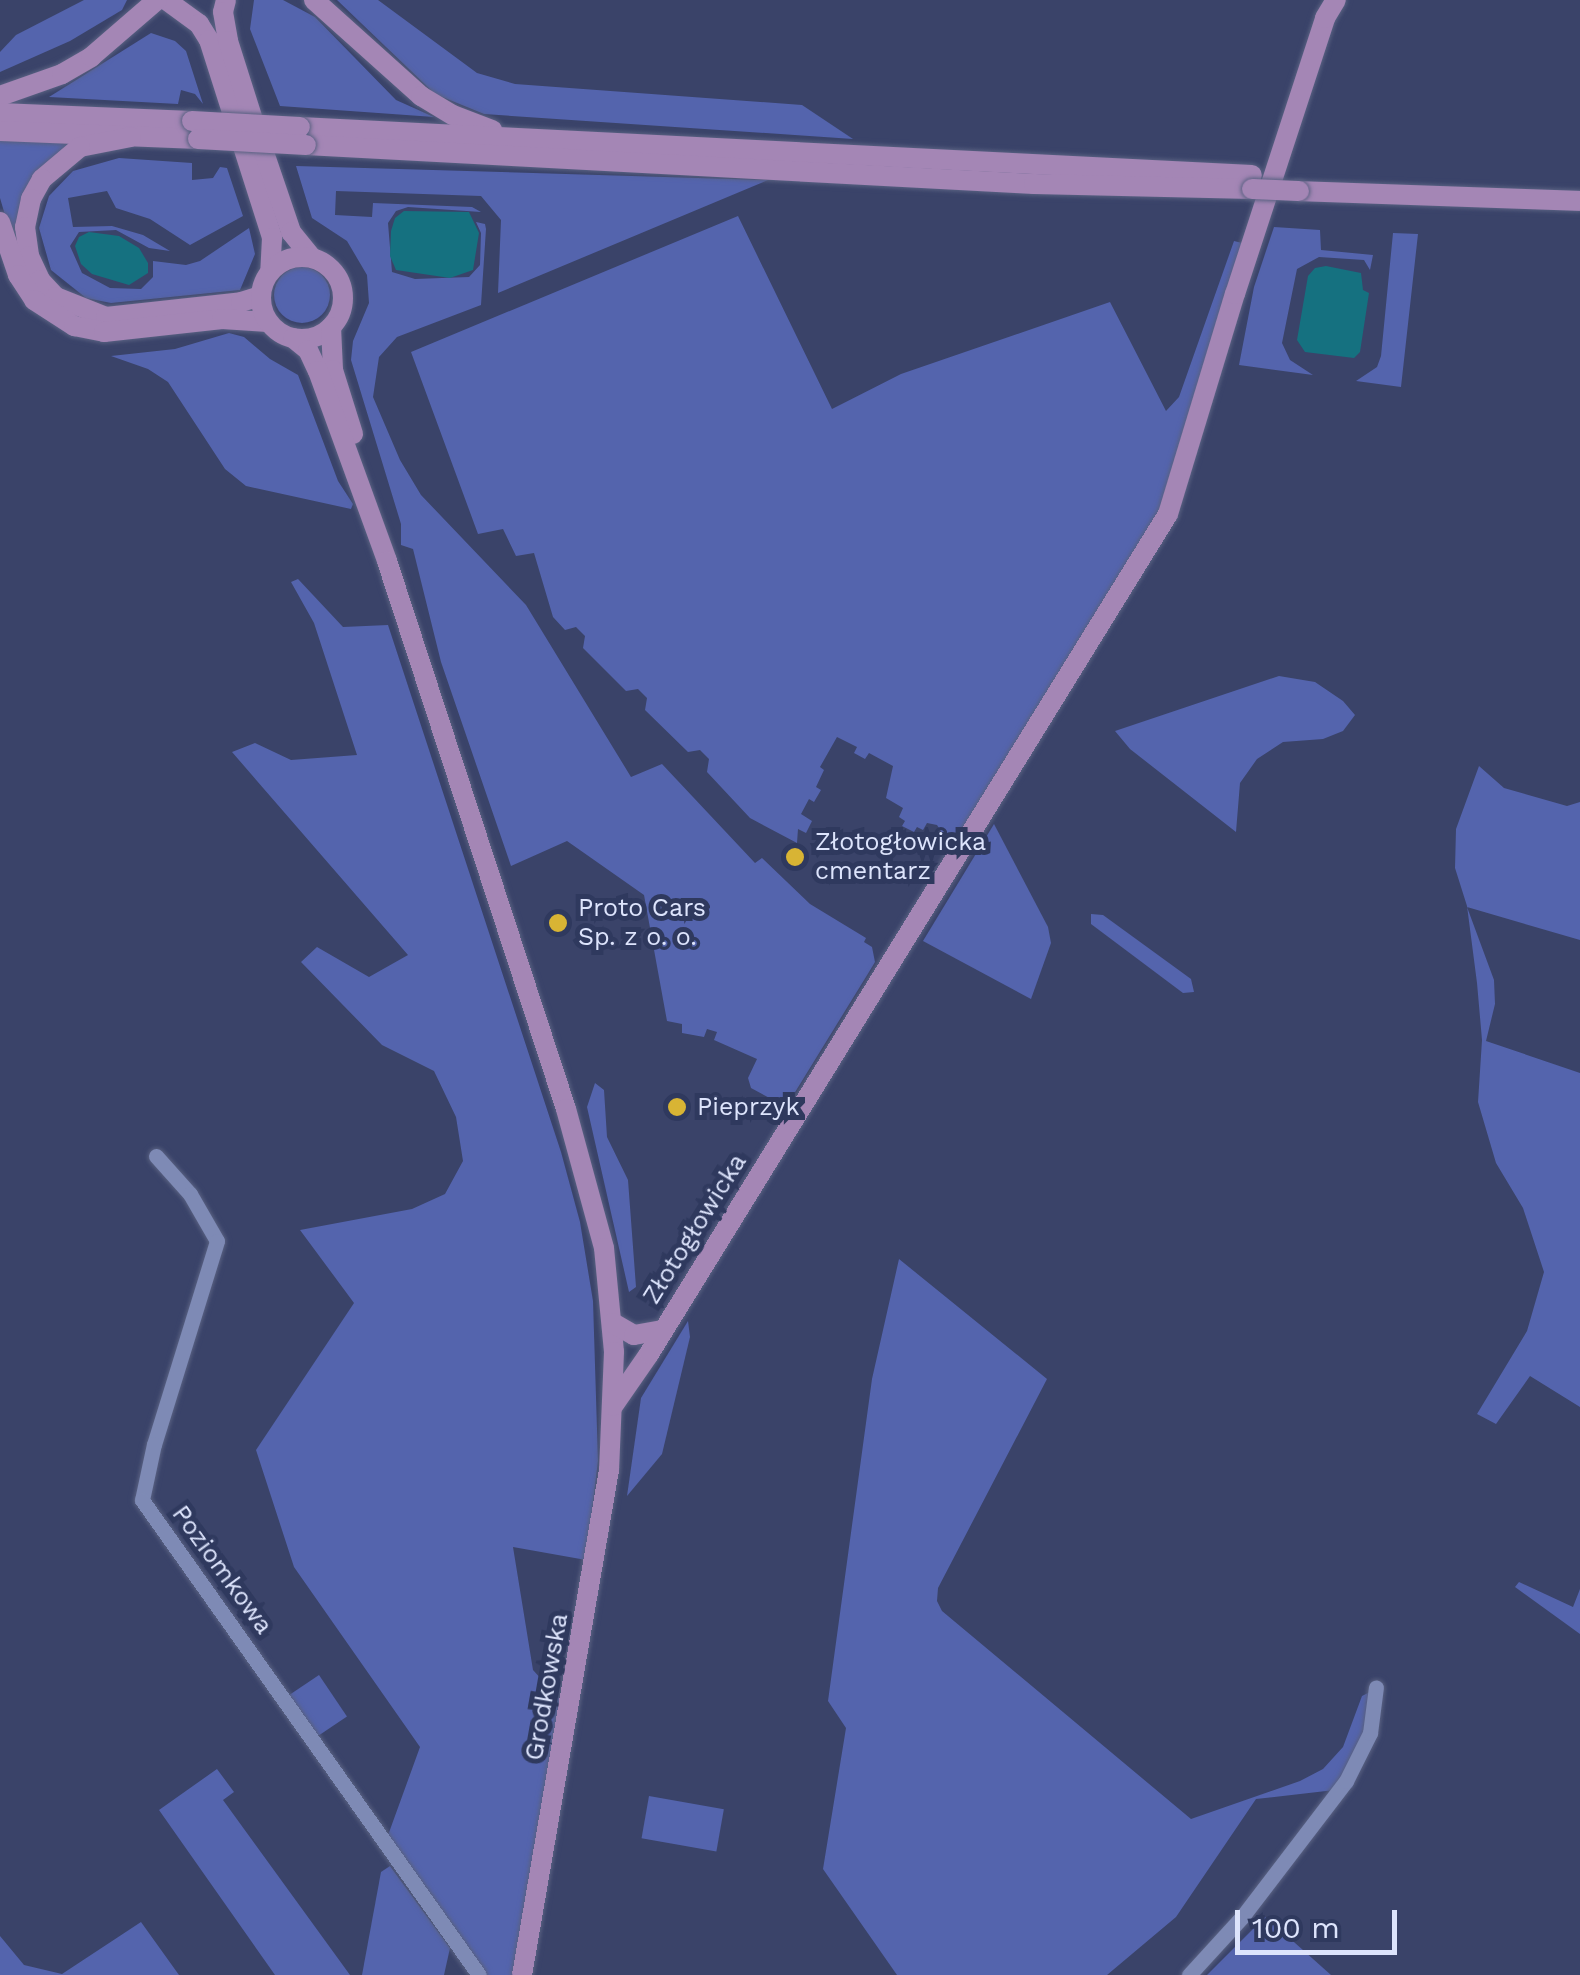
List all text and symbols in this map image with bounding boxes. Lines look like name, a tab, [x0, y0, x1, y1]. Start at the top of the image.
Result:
place label: Złotogłowicka cmentarz	[815, 828, 986, 887]
marker: Złotogłowicka cmentarz	[784, 846, 806, 868]
place label: Proto Cars Sp. z o. o.	[578, 894, 706, 953]
marker: Proto Cars Sp. z o. o.	[547, 912, 569, 934]
place label: Pieprzyk	[697, 1092, 800, 1122]
marker: Pieprzyk	[666, 1096, 688, 1118]
street label: Złotogłowicka	[637, 1148, 753, 1310]
street label: Poziomkowa	[165, 1500, 279, 1640]
street label: Grodkowska	[519, 1611, 575, 1763]
scale bar	[1240, 1890, 1402, 1952]
text: 100 m	[1252, 1910, 1340, 1945]

